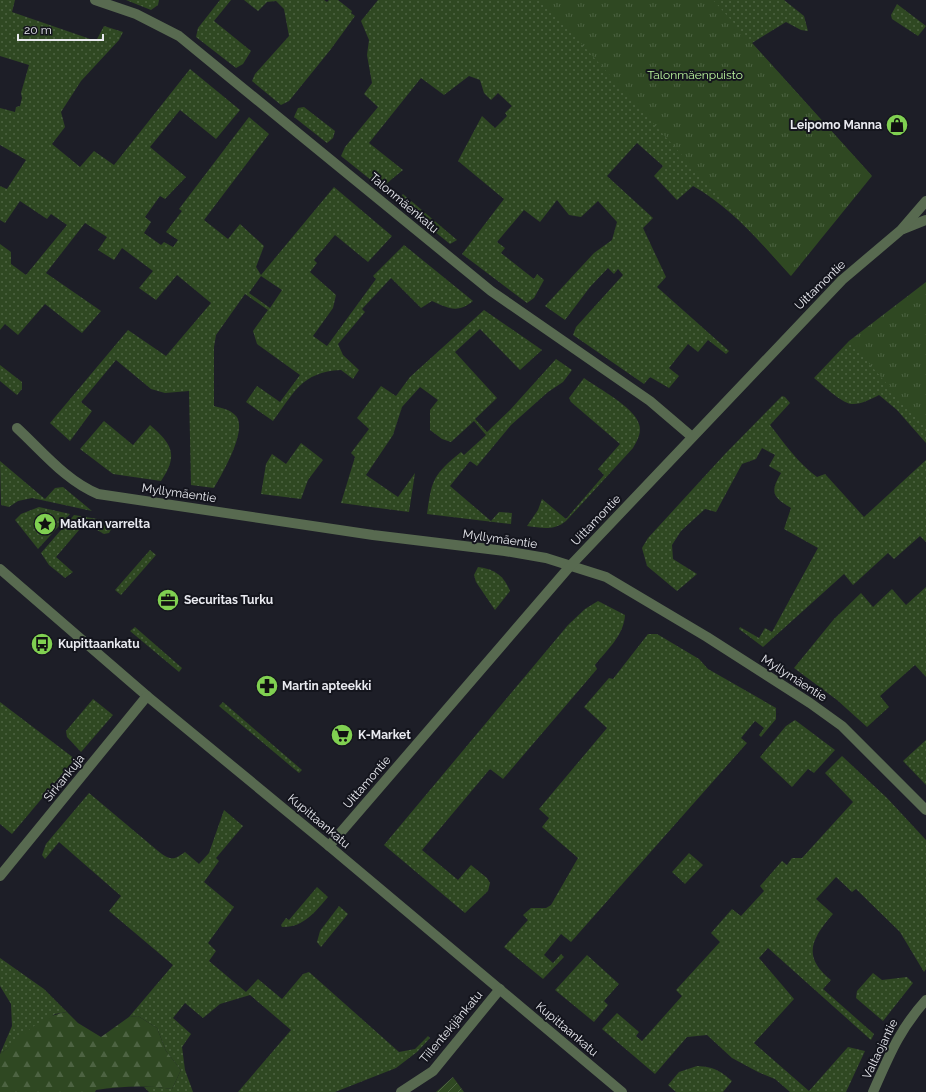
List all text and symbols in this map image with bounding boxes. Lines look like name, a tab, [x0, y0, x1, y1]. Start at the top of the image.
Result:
scale bar	[18, 16, 103, 42]
text: 20 m	[24, 23, 52, 37]
park label: Talonmäenpuisto	[647, 68, 743, 82]
shop icon: Leipomo Manna	[884, 112, 910, 138]
place label: Leipomo Manna	[790, 118, 882, 132]
street label: Talonmäenkatu	[367, 170, 441, 236]
street label: Uittamontie	[792, 257, 848, 313]
street label: Myllymäentie	[141, 481, 217, 505]
street label: Uittamontie	[568, 492, 624, 548]
place icon: Matkan varrelta	[32, 511, 58, 537]
place label: Matkan varrelta	[60, 517, 150, 531]
street label: Myllymäentie	[462, 527, 538, 551]
office icon: Securitas Turku	[155, 587, 181, 613]
place label: Securitas Turku	[184, 593, 273, 607]
bus stop icon: Kupittaankatu	[29, 631, 55, 657]
place label: Kupittaankatu	[58, 637, 140, 651]
street label: Myllymäentie	[759, 652, 829, 704]
pharmacy icon: Martin apteekki	[254, 673, 280, 699]
place label: Martin apteekki	[282, 679, 371, 693]
supermarket icon: K-Market	[329, 722, 355, 748]
place label: K-Market	[358, 728, 411, 742]
street label: Sirkankuja	[41, 752, 87, 804]
street label: Uittamontie	[340, 753, 394, 811]
street label: Kupittaankatu	[285, 791, 353, 851]
street label: Tiilentekijänkatu	[417, 988, 485, 1066]
street label: Kupittaankatu	[533, 999, 601, 1059]
street label: Valtaojantie	[859, 1017, 901, 1081]

